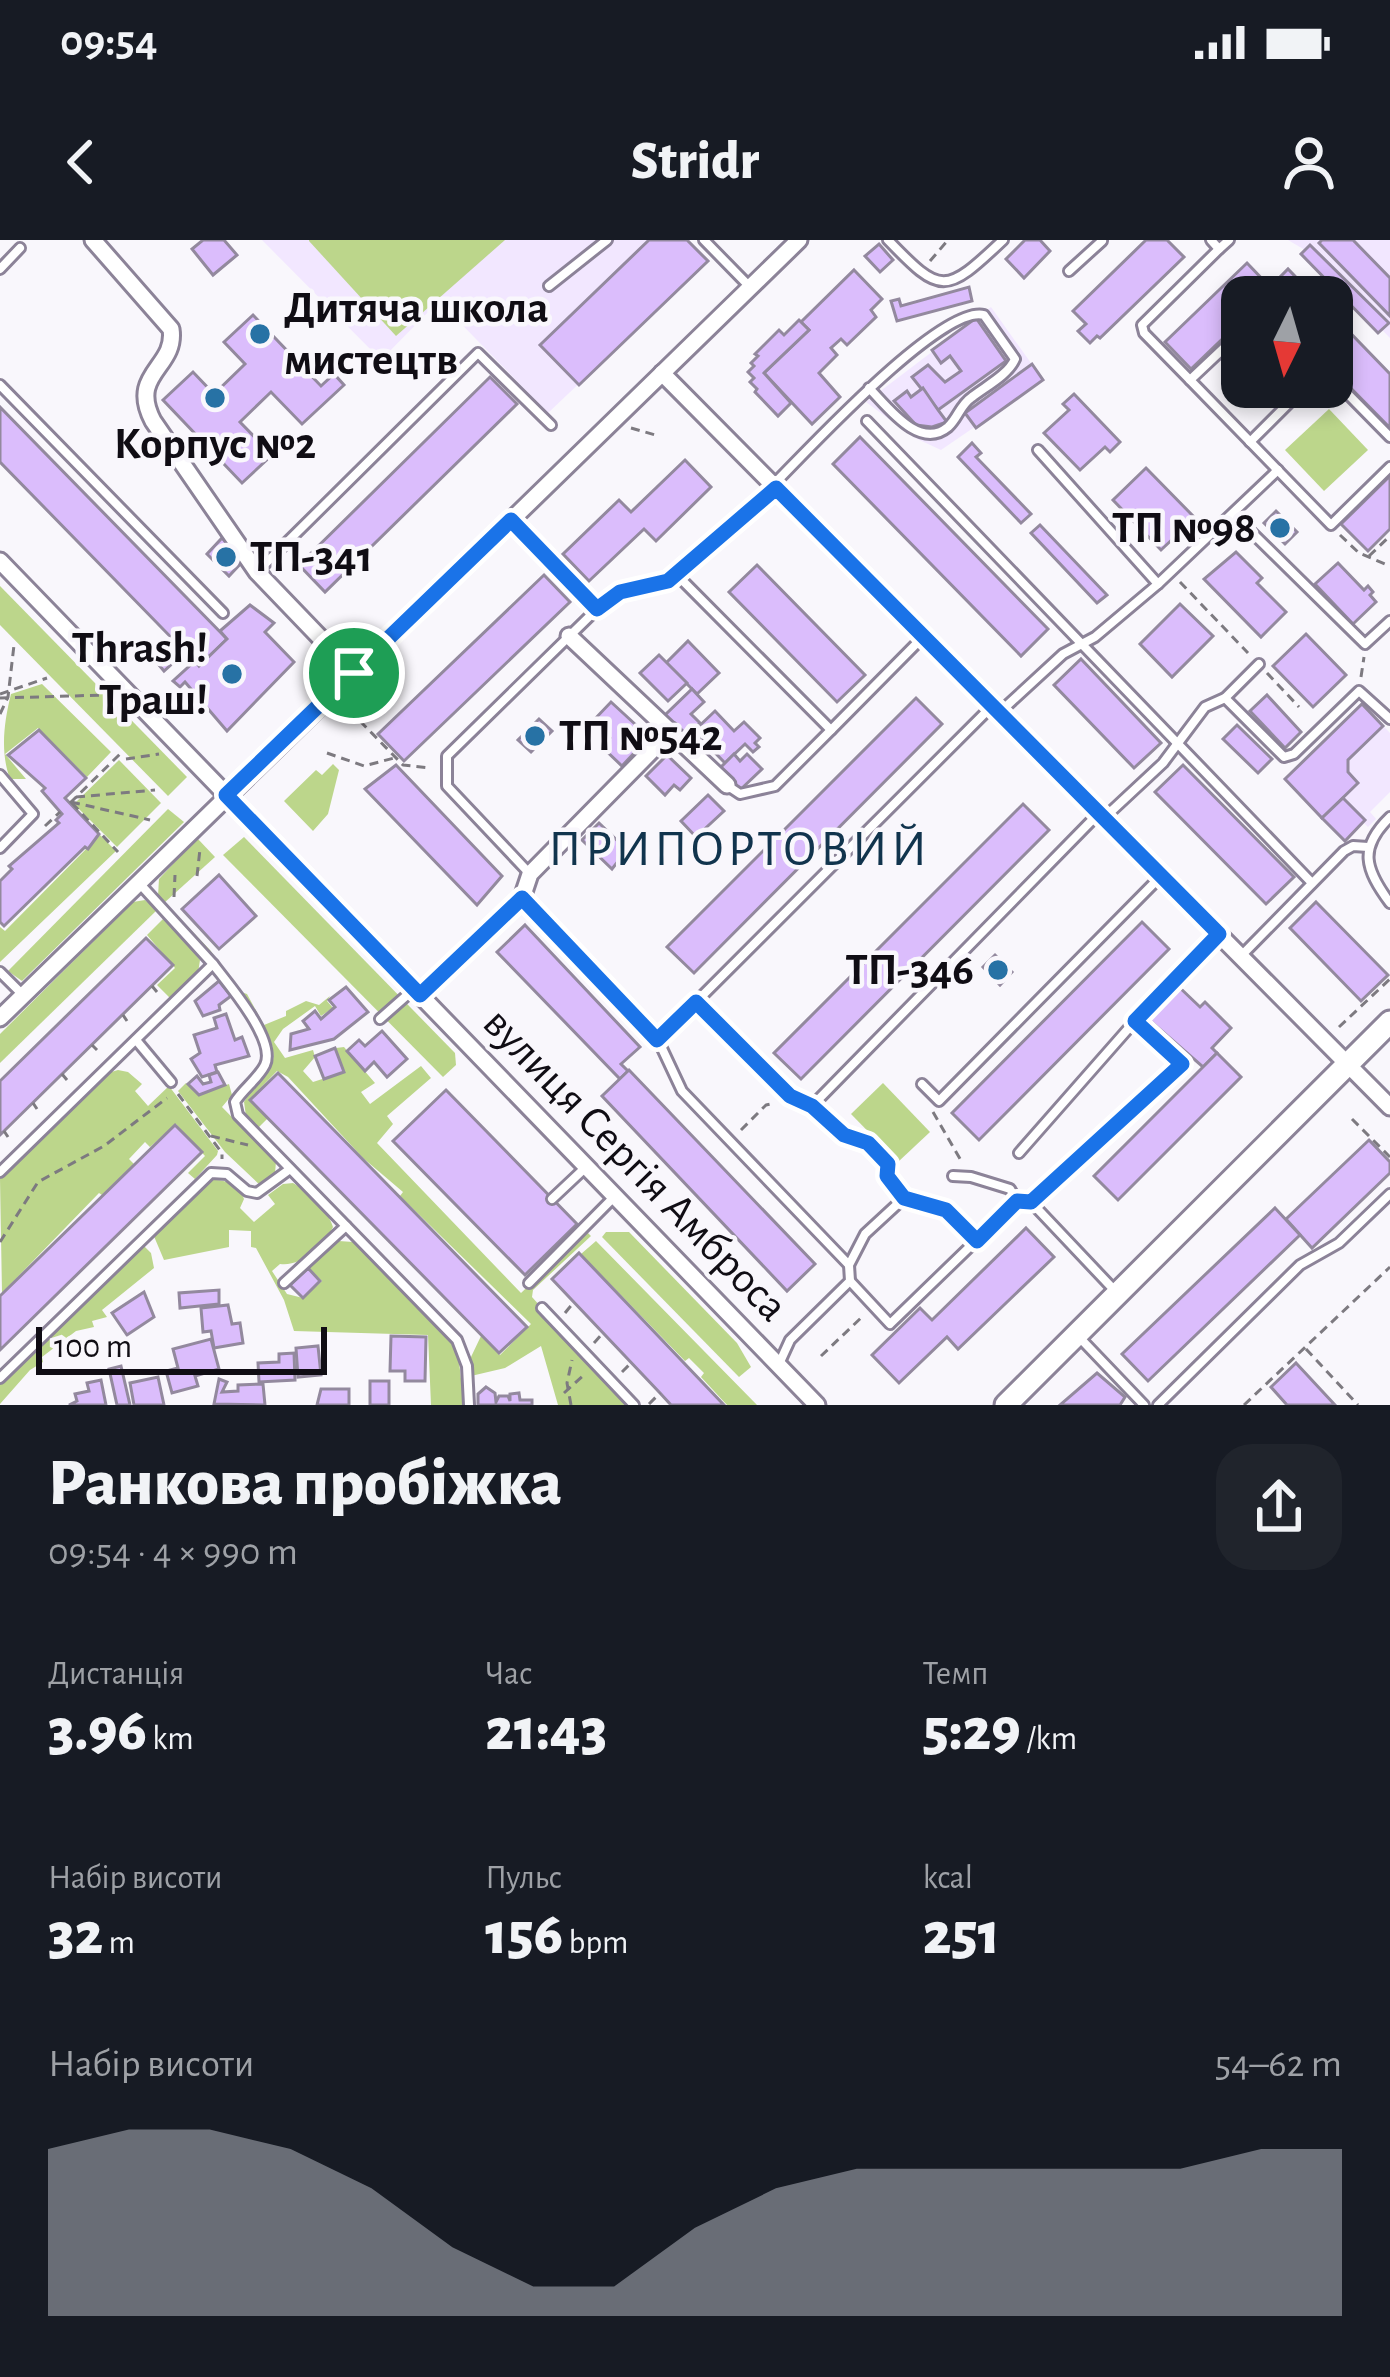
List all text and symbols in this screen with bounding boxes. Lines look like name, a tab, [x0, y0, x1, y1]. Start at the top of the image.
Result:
text: 09:54	[60, 19, 158, 64]
icon: back	[48, 129, 114, 195]
icon: person	[1276, 129, 1342, 195]
text: Stridr	[631, 135, 759, 189]
north arrow	[1221, 276, 1353, 408]
map controls	[1221, 276, 1353, 408]
place label: Дитяча школа мистецтв	[284, 286, 549, 383]
marker: Дитяча школа мистецтв	[247, 321, 273, 347]
marker: Корпус №2	[202, 385, 228, 411]
place label: Корпус №2	[114, 422, 316, 467]
place label: ТП №98	[1112, 506, 1256, 551]
marker: ТП №98	[1267, 515, 1293, 541]
place label: ТП-341	[250, 535, 373, 580]
marker: ТП-341	[213, 544, 239, 570]
pin	[303, 622, 405, 724]
place label: Thrash! Траш!	[71, 626, 208, 723]
icon: arrive	[321, 640, 387, 706]
marker: Thrash! Траш!	[219, 661, 245, 687]
place label: ТП №542	[559, 714, 722, 759]
marker: ТП №542	[522, 723, 548, 749]
district label: ПРИПОРТОВИЙ	[548, 823, 930, 875]
place label: ТП-346	[846, 948, 974, 993]
marker: ТП-346	[985, 957, 1011, 983]
street label: вулиця Сергія Амброса	[474, 1000, 796, 1330]
scale bar	[36, 1321, 327, 1374]
text: 100 m	[54, 1331, 132, 1364]
button: share	[1216, 1444, 1342, 1570]
text: Ранкова пробіжка	[48, 1451, 562, 1517]
text: 09:54 · 4 × 990 m	[48, 1533, 298, 1572]
text: Дистанція	[48, 1658, 184, 1691]
text: Час	[485, 1658, 533, 1691]
text: Темп	[923, 1658, 988, 1691]
text: 3.96	[48, 1701, 147, 1761]
text: 21:43	[485, 1701, 607, 1761]
text: 5:29	[923, 1701, 1021, 1761]
text: km	[147, 1723, 194, 1756]
text: /km	[1021, 1723, 1077, 1756]
text: Набір висоти	[48, 1862, 223, 1895]
text: Пульс	[485, 1862, 562, 1895]
text: kcal	[923, 1862, 973, 1895]
text: 32	[48, 1905, 103, 1965]
text: 156	[485, 1905, 563, 1965]
text: 251	[923, 1905, 1000, 1965]
text: m	[103, 1927, 135, 1960]
text: bpm	[563, 1927, 628, 1960]
text: Набір висоти	[48, 2045, 254, 2084]
text: 54–62 m	[1215, 2045, 1342, 2084]

